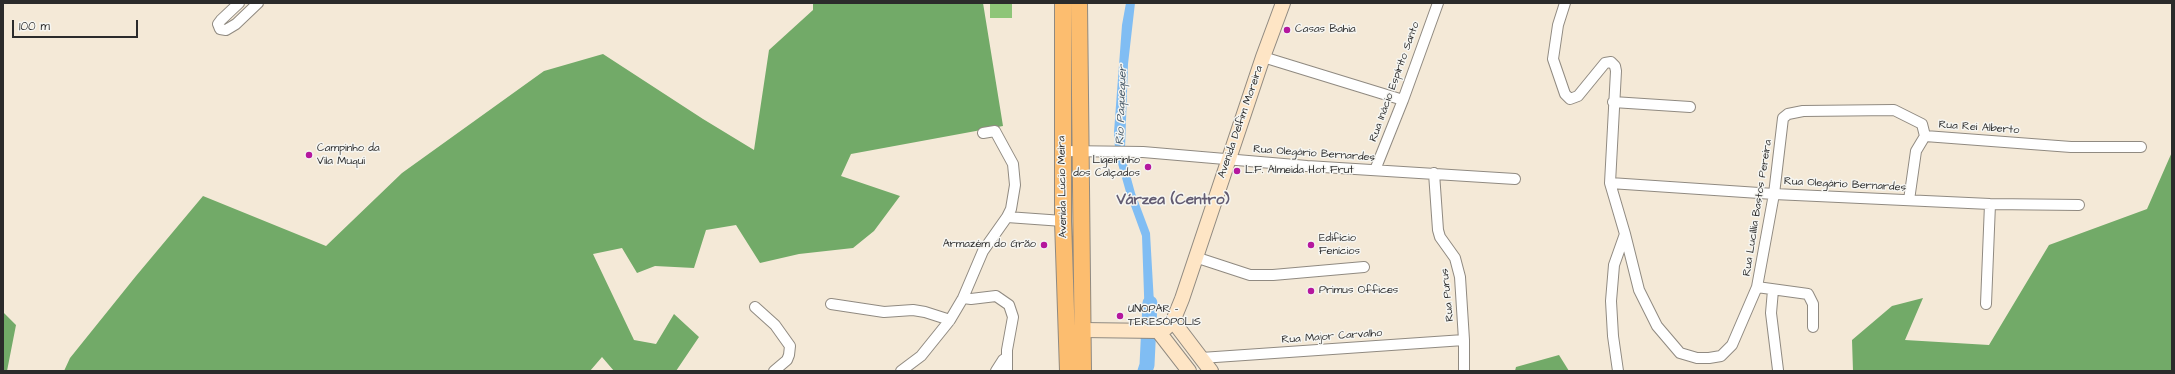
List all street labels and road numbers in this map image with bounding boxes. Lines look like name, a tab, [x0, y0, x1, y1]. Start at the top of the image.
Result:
street label: Rua Inácio Espírito Santo	[1367, 20, 1423, 144]
street label: Avenida Delfim Moreira	[1216, 64, 1266, 180]
street label: Rua Rei Alberto	[1938, 119, 2020, 137]
street label: Avenida Lúcio Meira	[1056, 136, 1070, 238]
street label: Rua Lucíllia Bastos Pereira	[1741, 139, 1775, 277]
street label: Rua Olegário Bernardes	[1253, 143, 1375, 165]
street label: Rua Olegário Bernardes	[1784, 175, 1906, 195]
street label: Rua Purus	[1439, 268, 1457, 322]
street label: Rua Major Carvalho	[1281, 327, 1383, 347]

